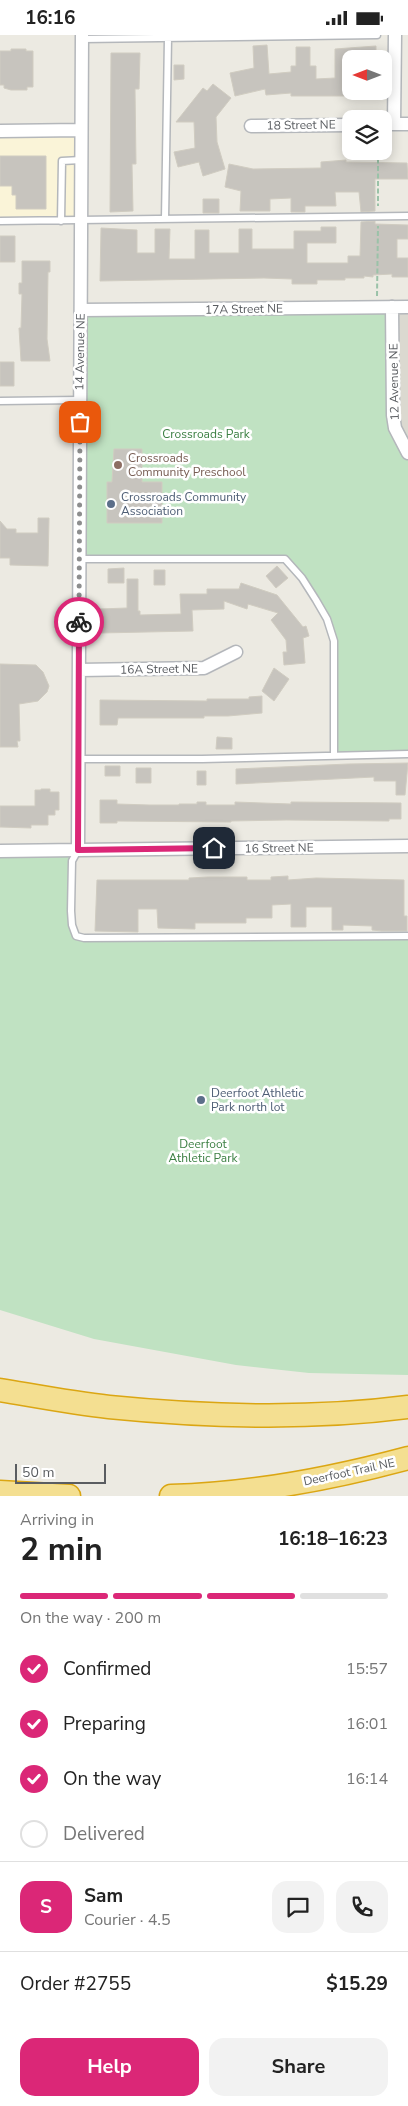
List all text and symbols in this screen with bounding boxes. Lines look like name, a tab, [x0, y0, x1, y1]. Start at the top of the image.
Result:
text: 16:16	[25, 5, 75, 31]
north arrow	[342, 50, 392, 100]
map controls	[342, 50, 392, 160]
button: layers	[342, 110, 392, 160]
street label: 18 Street NE	[266, 116, 336, 134]
street label: 17A Street NE	[205, 300, 283, 318]
street label: 14 Avenue NE	[71, 313, 89, 391]
street label: 12 Avenue NE	[385, 343, 403, 421]
pin	[59, 401, 101, 443]
icon: bag	[66, 408, 94, 436]
park label: Crossroads Park	[162, 426, 251, 442]
place label: Crossroads Community Preschool	[128, 450, 246, 480]
marker: Crossroads Community Preschool	[112, 459, 124, 471]
place label: Crossroads Community Association	[121, 489, 247, 519]
marker: Crossroads Community Association	[105, 498, 117, 510]
courier	[54, 597, 104, 647]
icon: bike	[65, 608, 93, 636]
street label: 16A Street NE	[120, 660, 198, 678]
pin	[193, 827, 235, 869]
icon: home	[200, 834, 228, 862]
street label: 16 Street NE	[244, 839, 314, 857]
place label: Deerfoot Athletic Park north lot	[211, 1085, 304, 1115]
marker: Deerfoot Athletic Park north lot	[195, 1094, 207, 1106]
park label: Deerfoot Athletic Park	[168, 1136, 239, 1166]
street label: Deerfoot Trail NE	[302, 1455, 396, 1489]
scale bar	[15, 1461, 106, 1484]
text: 50 m	[22, 1463, 54, 1482]
text: Arriving in	[20, 1509, 94, 1531]
text: 16:18–16:23	[278, 1526, 388, 1552]
text: 2 min	[20, 1528, 103, 1571]
text: On the way · 200 m	[20, 1607, 161, 1629]
icon: check	[20, 1655, 48, 1683]
text: Confirmed	[63, 1656, 151, 1682]
text: 15:57	[346, 1658, 388, 1680]
icon: check	[20, 1710, 48, 1738]
text: Preparing	[63, 1711, 146, 1737]
text: 16:01	[346, 1713, 388, 1735]
icon: check	[20, 1765, 48, 1793]
text: On the way	[63, 1766, 161, 1792]
text: 16:14	[346, 1768, 388, 1790]
text: Delivered	[63, 1821, 145, 1847]
button: chat	[272, 1881, 324, 1933]
button: phone	[336, 1881, 388, 1933]
text: Sam	[84, 1883, 123, 1909]
text: S	[40, 1894, 52, 1920]
text: Courier · 4.5	[84, 1909, 170, 1931]
text: Order #2755	[20, 1971, 131, 1997]
text: $15.29	[326, 1971, 388, 1997]
button: Help	[20, 2038, 199, 2096]
button: Share	[209, 2038, 388, 2096]

